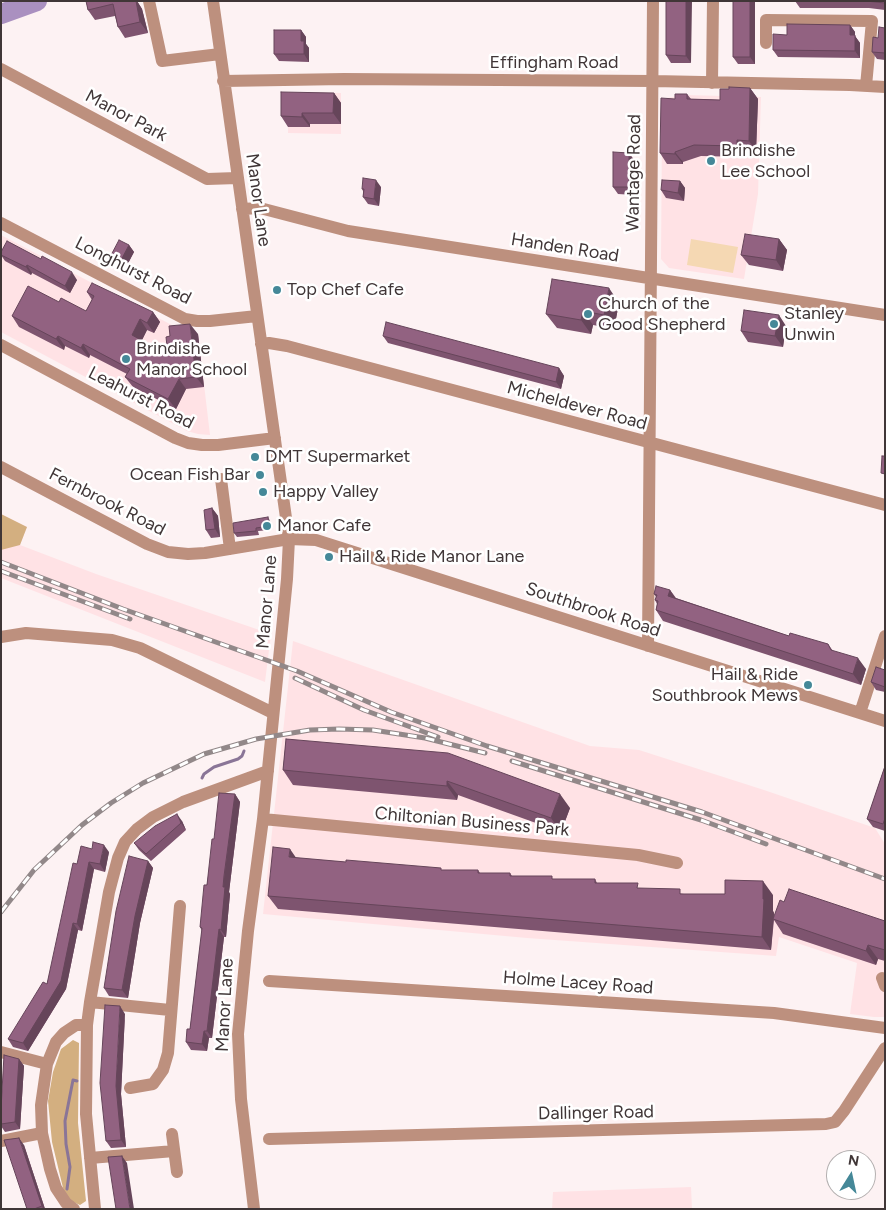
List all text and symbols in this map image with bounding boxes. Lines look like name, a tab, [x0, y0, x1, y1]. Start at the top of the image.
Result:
street label: Effingham Road	[489, 52, 619, 74]
street label: Manor Park	[81, 85, 171, 147]
street label: Wantage Road	[622, 114, 646, 232]
place label: Brindishe Lee School	[721, 140, 810, 182]
street label: Manor Lane	[241, 152, 275, 248]
marker: Brindishe Lee School	[705, 155, 717, 167]
street label: Handen Road	[509, 229, 621, 267]
street label: Longhurst Road	[71, 232, 195, 310]
place label: Top Chef Cafe	[287, 279, 404, 301]
marker: Top Chef Cafe	[271, 284, 283, 296]
place label: Church of the Good Shepherd	[598, 293, 726, 336]
place label: Stanley Unwin	[784, 303, 844, 346]
marker: Church of the Good Shepherd	[582, 308, 594, 320]
marker: Stanley Unwin	[768, 318, 780, 330]
place label: Brindishe Manor School	[136, 338, 247, 380]
marker: Brindishe Manor School	[120, 353, 132, 365]
street label: Leahurst Road	[85, 362, 197, 434]
street label: Micheldever Road	[505, 377, 649, 435]
place label: DMT Supermarket	[265, 446, 410, 468]
marker: DMT Supermarket	[249, 451, 261, 463]
street label: Fernbrook Road	[45, 463, 169, 541]
place label: Ocean Fish Bar	[130, 464, 250, 486]
marker: Ocean Fish Bar	[254, 469, 266, 481]
place label: Happy Valley	[273, 481, 379, 503]
marker: Happy Valley	[257, 486, 269, 498]
place label: Manor Cafe	[277, 515, 371, 537]
marker: Manor Cafe	[261, 520, 273, 532]
place label: Hail & Ride Manor Lane	[339, 546, 524, 568]
marker: Hail & Ride Manor Lane	[323, 551, 335, 563]
street label: Manor Lane	[252, 554, 282, 650]
street label: Southbrook Road	[523, 578, 663, 642]
place label: Hail & Ride Southbrook Mews	[652, 664, 798, 706]
marker: Hail & Ride Southbrook Mews	[802, 679, 814, 691]
street label: Chiltonian Business Park	[374, 803, 570, 841]
street label: Manor Lane	[212, 958, 238, 1052]
street label: Holme Lacey Road	[502, 967, 654, 999]
street label: Dallinger Road	[538, 1101, 654, 1125]
north arrow	[826, 1150, 876, 1200]
text: N	[847, 1151, 860, 1170]

